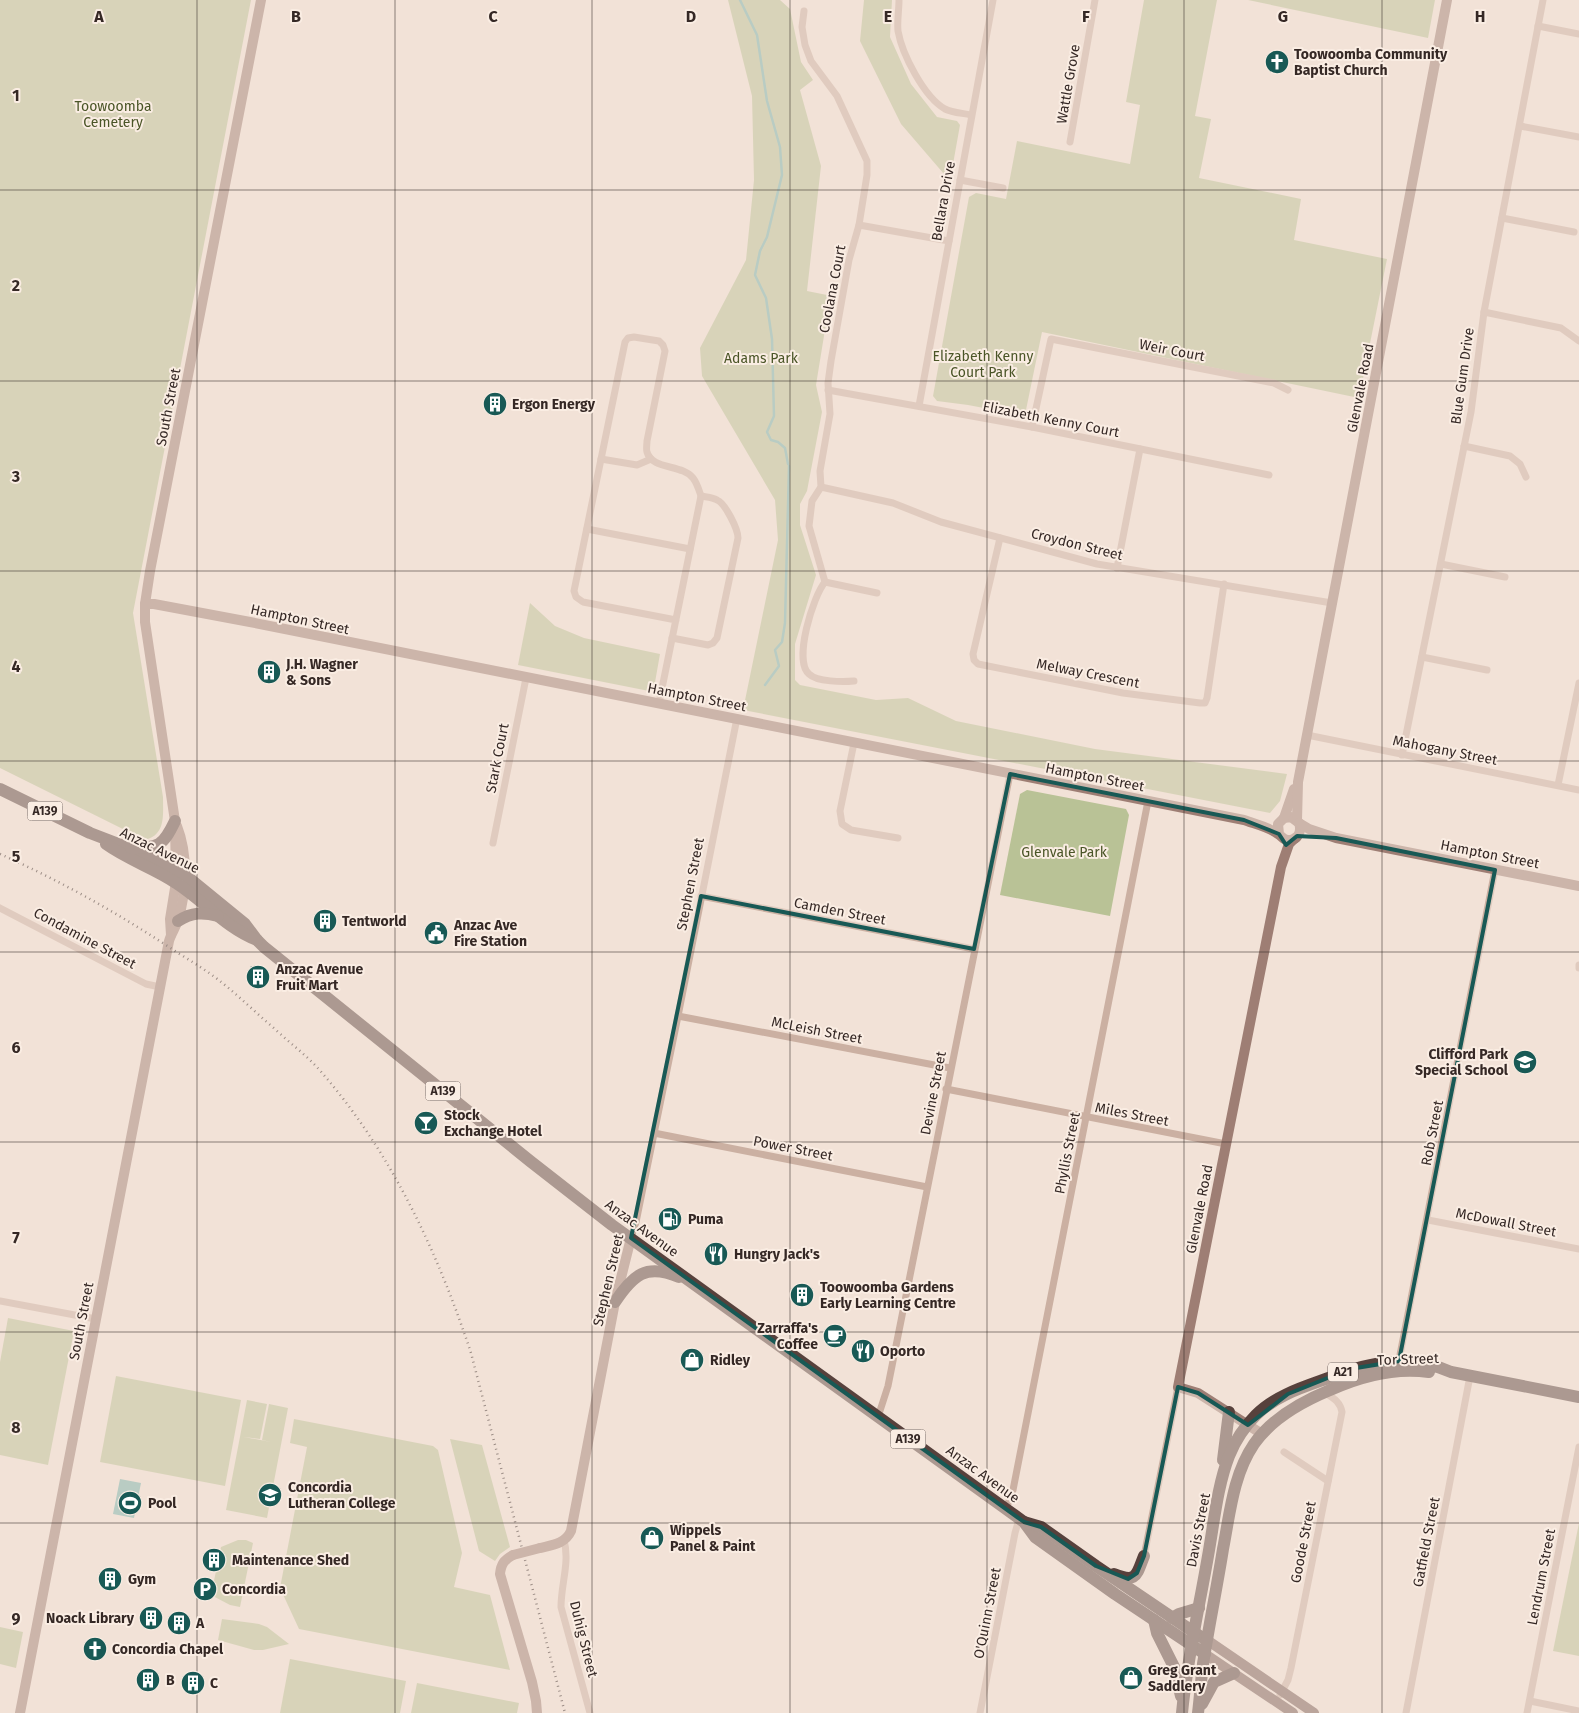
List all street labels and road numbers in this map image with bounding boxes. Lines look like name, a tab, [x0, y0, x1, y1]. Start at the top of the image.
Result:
street label: Wattle Grove	[1053, 43, 1084, 125]
street label: Bellara Drive	[928, 160, 959, 242]
street label: Coolana Court	[816, 243, 850, 335]
street label: Blue Gum Drive	[1447, 327, 1478, 426]
street label: Weir Court	[1138, 336, 1207, 365]
street label: Glenvale Road	[1344, 342, 1377, 434]
street label: South Street	[153, 366, 185, 447]
street label: Elizabeth Kenny Court	[981, 398, 1122, 441]
street label: Croydon Street	[1029, 525, 1125, 564]
street label: Hampton Street	[249, 601, 352, 638]
street label: Melway Crescent	[1035, 655, 1142, 692]
street label: Hampton Street	[646, 680, 749, 716]
street label: Stark Court	[482, 721, 513, 794]
street label: Mahogany Street	[1391, 732, 1500, 769]
street label: Hampton Street	[1044, 760, 1147, 796]
road number: A139	[28, 801, 62, 820]
street label: Anzac Avenue	[117, 824, 202, 877]
street label: Stephen Street	[673, 835, 708, 932]
street label: Hampton Street	[1439, 837, 1542, 873]
street label: Camden Street	[793, 894, 888, 929]
street label: Condamine Street	[31, 904, 140, 973]
street label: McLeish Street	[770, 1013, 865, 1048]
street label: Devine Street	[917, 1049, 950, 1136]
road number: A139	[426, 1082, 460, 1100]
street label: Rob Street	[1418, 1098, 1447, 1167]
street label: Miles Street	[1094, 1099, 1171, 1130]
street label: Phyllis Street	[1051, 1110, 1084, 1196]
street label: Power Street	[752, 1132, 835, 1165]
street label: Glenvale Road	[1183, 1163, 1216, 1255]
street label: Anzac Avenue	[602, 1196, 682, 1261]
street label: McDowall Street	[1454, 1204, 1559, 1241]
street label: Stephen Street	[590, 1231, 628, 1328]
street label: South Street	[66, 1280, 98, 1361]
street label: Tor Street	[1377, 1350, 1440, 1369]
road number: A21	[1328, 1362, 1358, 1381]
road number: A139	[890, 1430, 926, 1448]
street label: Anzac Avenue	[943, 1442, 1023, 1507]
street label: Davis Street	[1183, 1491, 1214, 1569]
street label: Gatfield Street	[1409, 1495, 1444, 1589]
street label: Goode Street	[1287, 1499, 1320, 1584]
street label: Lendrum Street	[1524, 1526, 1559, 1627]
street label: O'Quinn Street	[970, 1565, 1005, 1660]
street label: Duhig Street	[566, 1599, 601, 1680]

